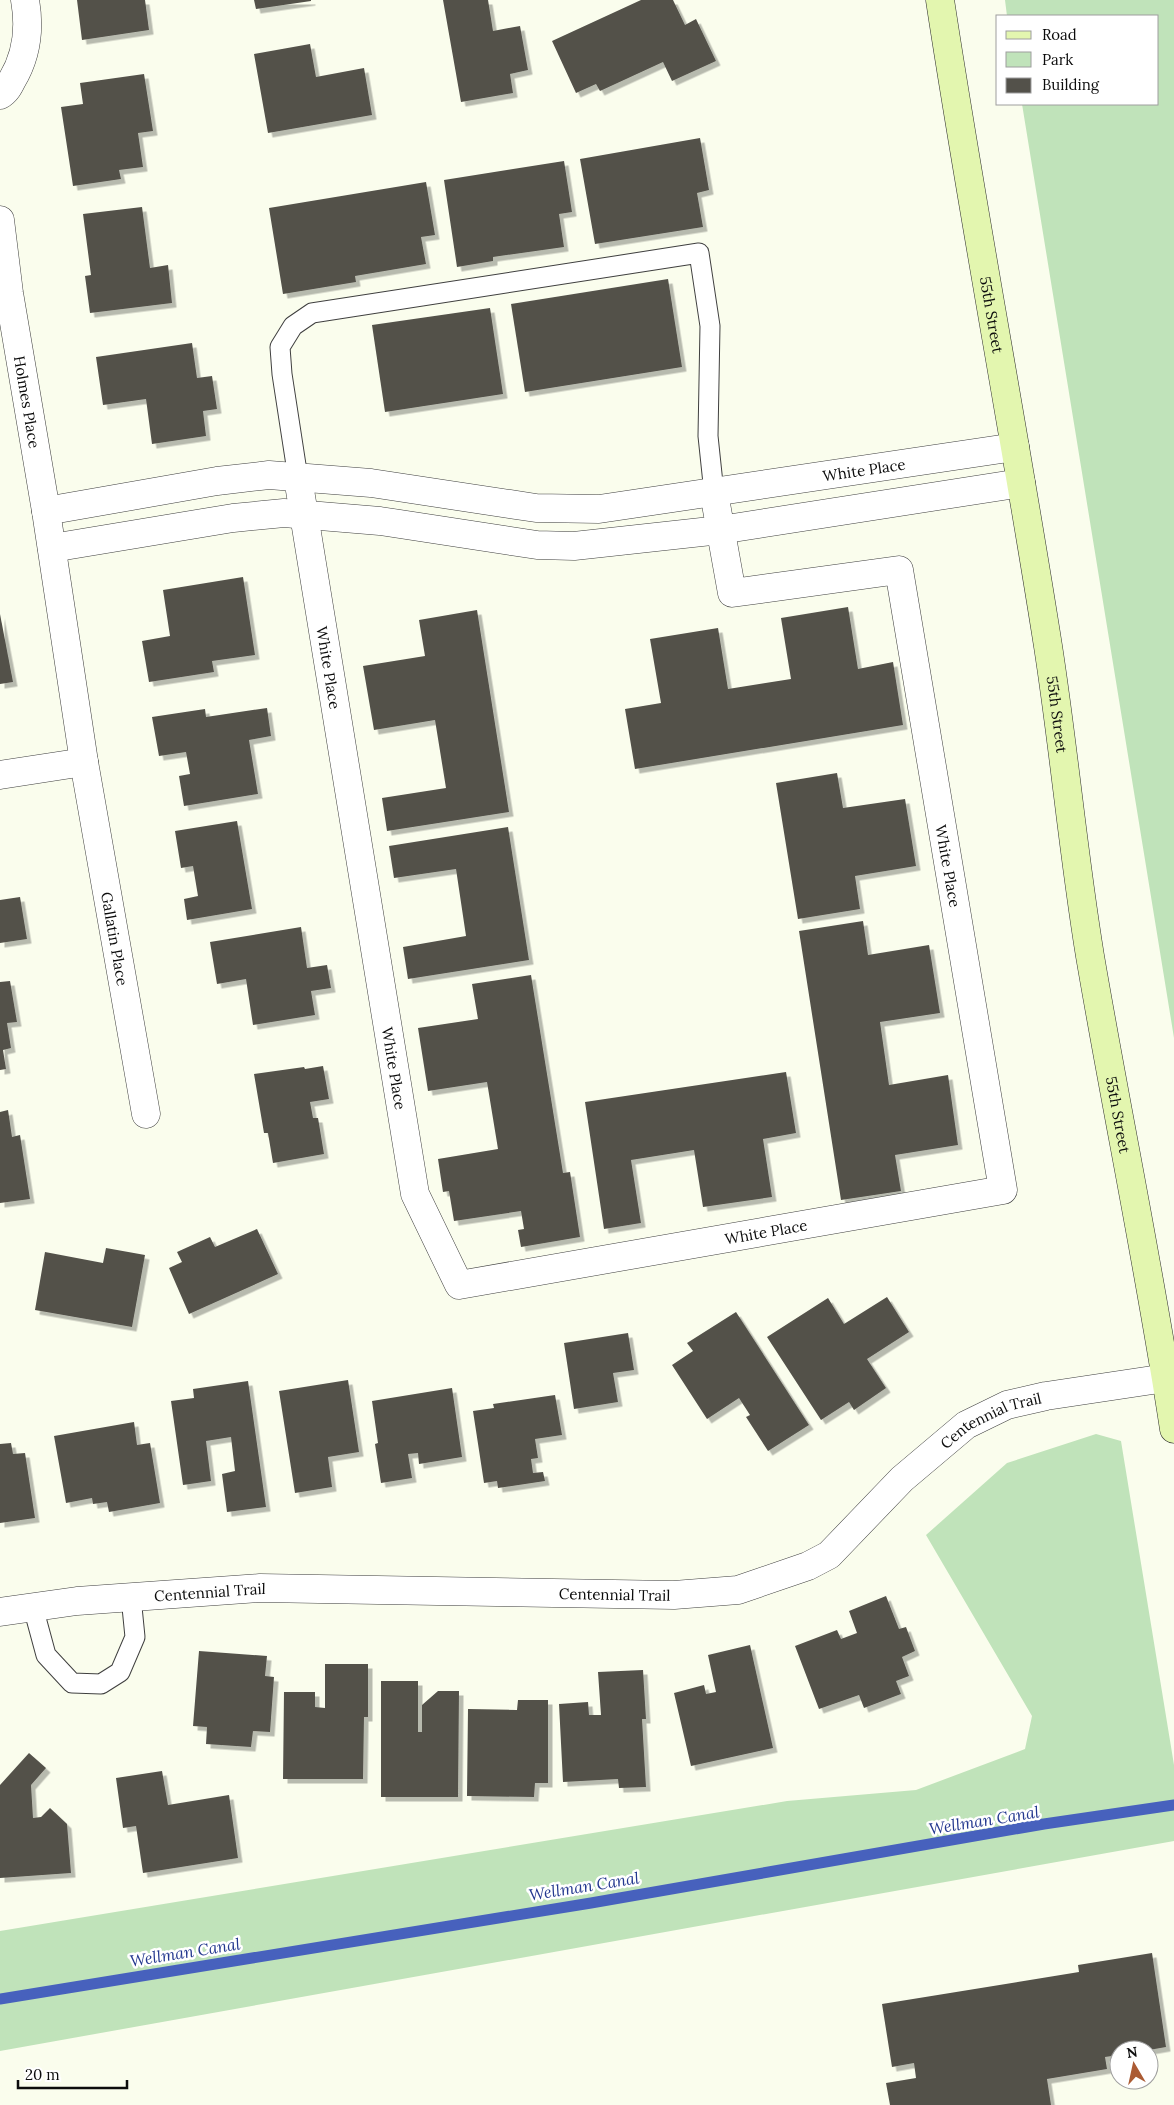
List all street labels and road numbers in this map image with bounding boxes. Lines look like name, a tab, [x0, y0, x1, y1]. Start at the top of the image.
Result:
street label: 55th Street	[976, 275, 1008, 355]
street label: Holmes Place	[10, 354, 45, 450]
street label: White Place	[821, 454, 907, 485]
street label: White Place	[313, 625, 345, 710]
street label: 55th Street	[1043, 675, 1072, 754]
street label: White Place	[931, 823, 965, 909]
street label: Gallatin Place	[98, 890, 133, 987]
street label: White Place	[378, 1025, 411, 1111]
street label: 55th Street	[1102, 1075, 1135, 1155]
street label: White Place	[723, 1215, 809, 1248]
street label: Centennial Trail	[936, 1388, 1043, 1452]
street label: Centennial Trail	[154, 1578, 266, 1605]
street label: Centennial Trail	[559, 1584, 671, 1604]

